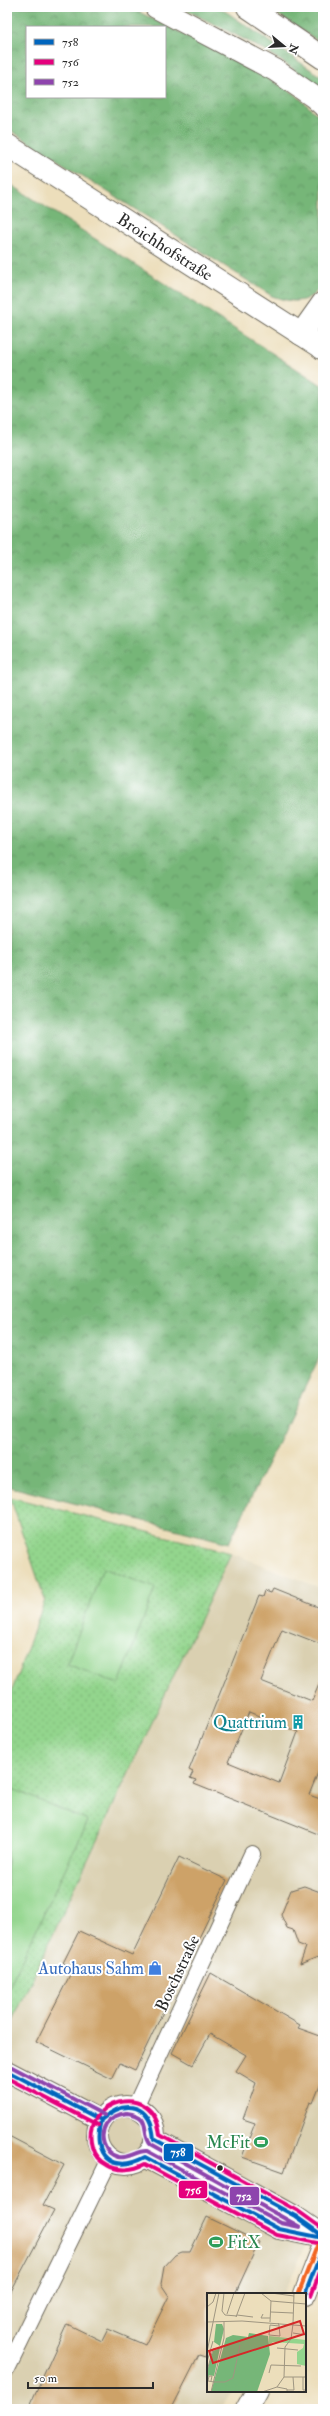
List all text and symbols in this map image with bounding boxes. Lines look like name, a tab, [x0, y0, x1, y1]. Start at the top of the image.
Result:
legend	[26, 26, 166, 98]
north arrow	[264, 26, 304, 66]
text: 758	[62, 35, 79, 50]
text: N	[285, 41, 301, 57]
text: 756	[62, 55, 80, 70]
text: 752	[62, 75, 79, 90]
street label: Broichhofstraße	[113, 209, 217, 285]
place label: Quattrium	[213, 1712, 287, 1733]
building icon: Quattrium	[290, 1714, 306, 1730]
street label: Boschstraße	[151, 1932, 204, 2015]
place label: Autohaus Sahm	[37, 1958, 144, 1979]
shop icon: Autohaus Sahm	[147, 1960, 163, 1976]
place label: McFit	[207, 2132, 250, 2153]
sports icon: McFit	[253, 2134, 269, 2150]
line badge: 758	[163, 2143, 194, 2162]
text: 758	[170, 2146, 186, 2159]
unlabelled marker	[215, 2163, 225, 2173]
line badge: 756	[178, 2180, 208, 2199]
text: 756	[185, 2184, 202, 2197]
line badge: 752	[229, 2186, 260, 2206]
text: 752	[236, 2190, 252, 2203]
place label: FitX	[227, 2232, 261, 2253]
sports icon: FitX	[208, 2234, 224, 2250]
inset map	[207, 2293, 306, 2392]
scale bar	[28, 2364, 153, 2390]
text: 50 m	[34, 2371, 58, 2386]

